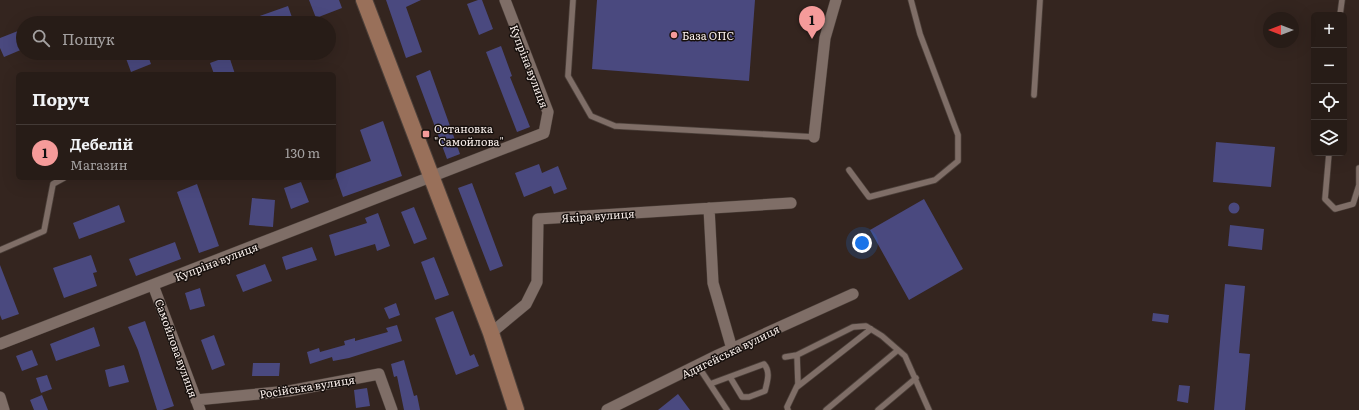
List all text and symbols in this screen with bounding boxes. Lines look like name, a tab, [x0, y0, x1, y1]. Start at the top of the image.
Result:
pin: 1	[799, 6, 825, 39]
north arrow	[1263, 12, 1299, 48]
map controls	[1311, 12, 1347, 156]
button: +	[1311, 12, 1347, 48]
search box	[16, 16, 336, 60]
street label: Купріна вулиця	[507, 22, 553, 110]
icon: search	[30, 27, 52, 49]
text: Пошук	[62, 27, 115, 50]
place label: База ОПС	[682, 27, 734, 43]
marker: База ОПС	[669, 30, 679, 40]
button: −	[1311, 48, 1347, 84]
button: locate	[1311, 84, 1347, 120]
text: Поруч	[32, 86, 89, 111]
place label: Остановка "Самойлова"	[434, 120, 504, 149]
button: layers	[1311, 120, 1347, 156]
marker: Остановка "Самойлова"	[421, 129, 431, 139]
text: Дебелій	[70, 132, 133, 155]
text: 1	[42, 143, 48, 162]
text: 130 m	[285, 143, 320, 162]
text: Магазин	[70, 155, 128, 174]
street label: Якіра вулиця	[561, 204, 636, 226]
your location	[852, 233, 872, 253]
street label: Купріна вулиця	[172, 238, 260, 284]
street label: Самойлова вулиця	[152, 296, 202, 400]
street label: Адигейська вулиця	[678, 320, 782, 382]
street label: Російська вулиця	[258, 371, 356, 401]

